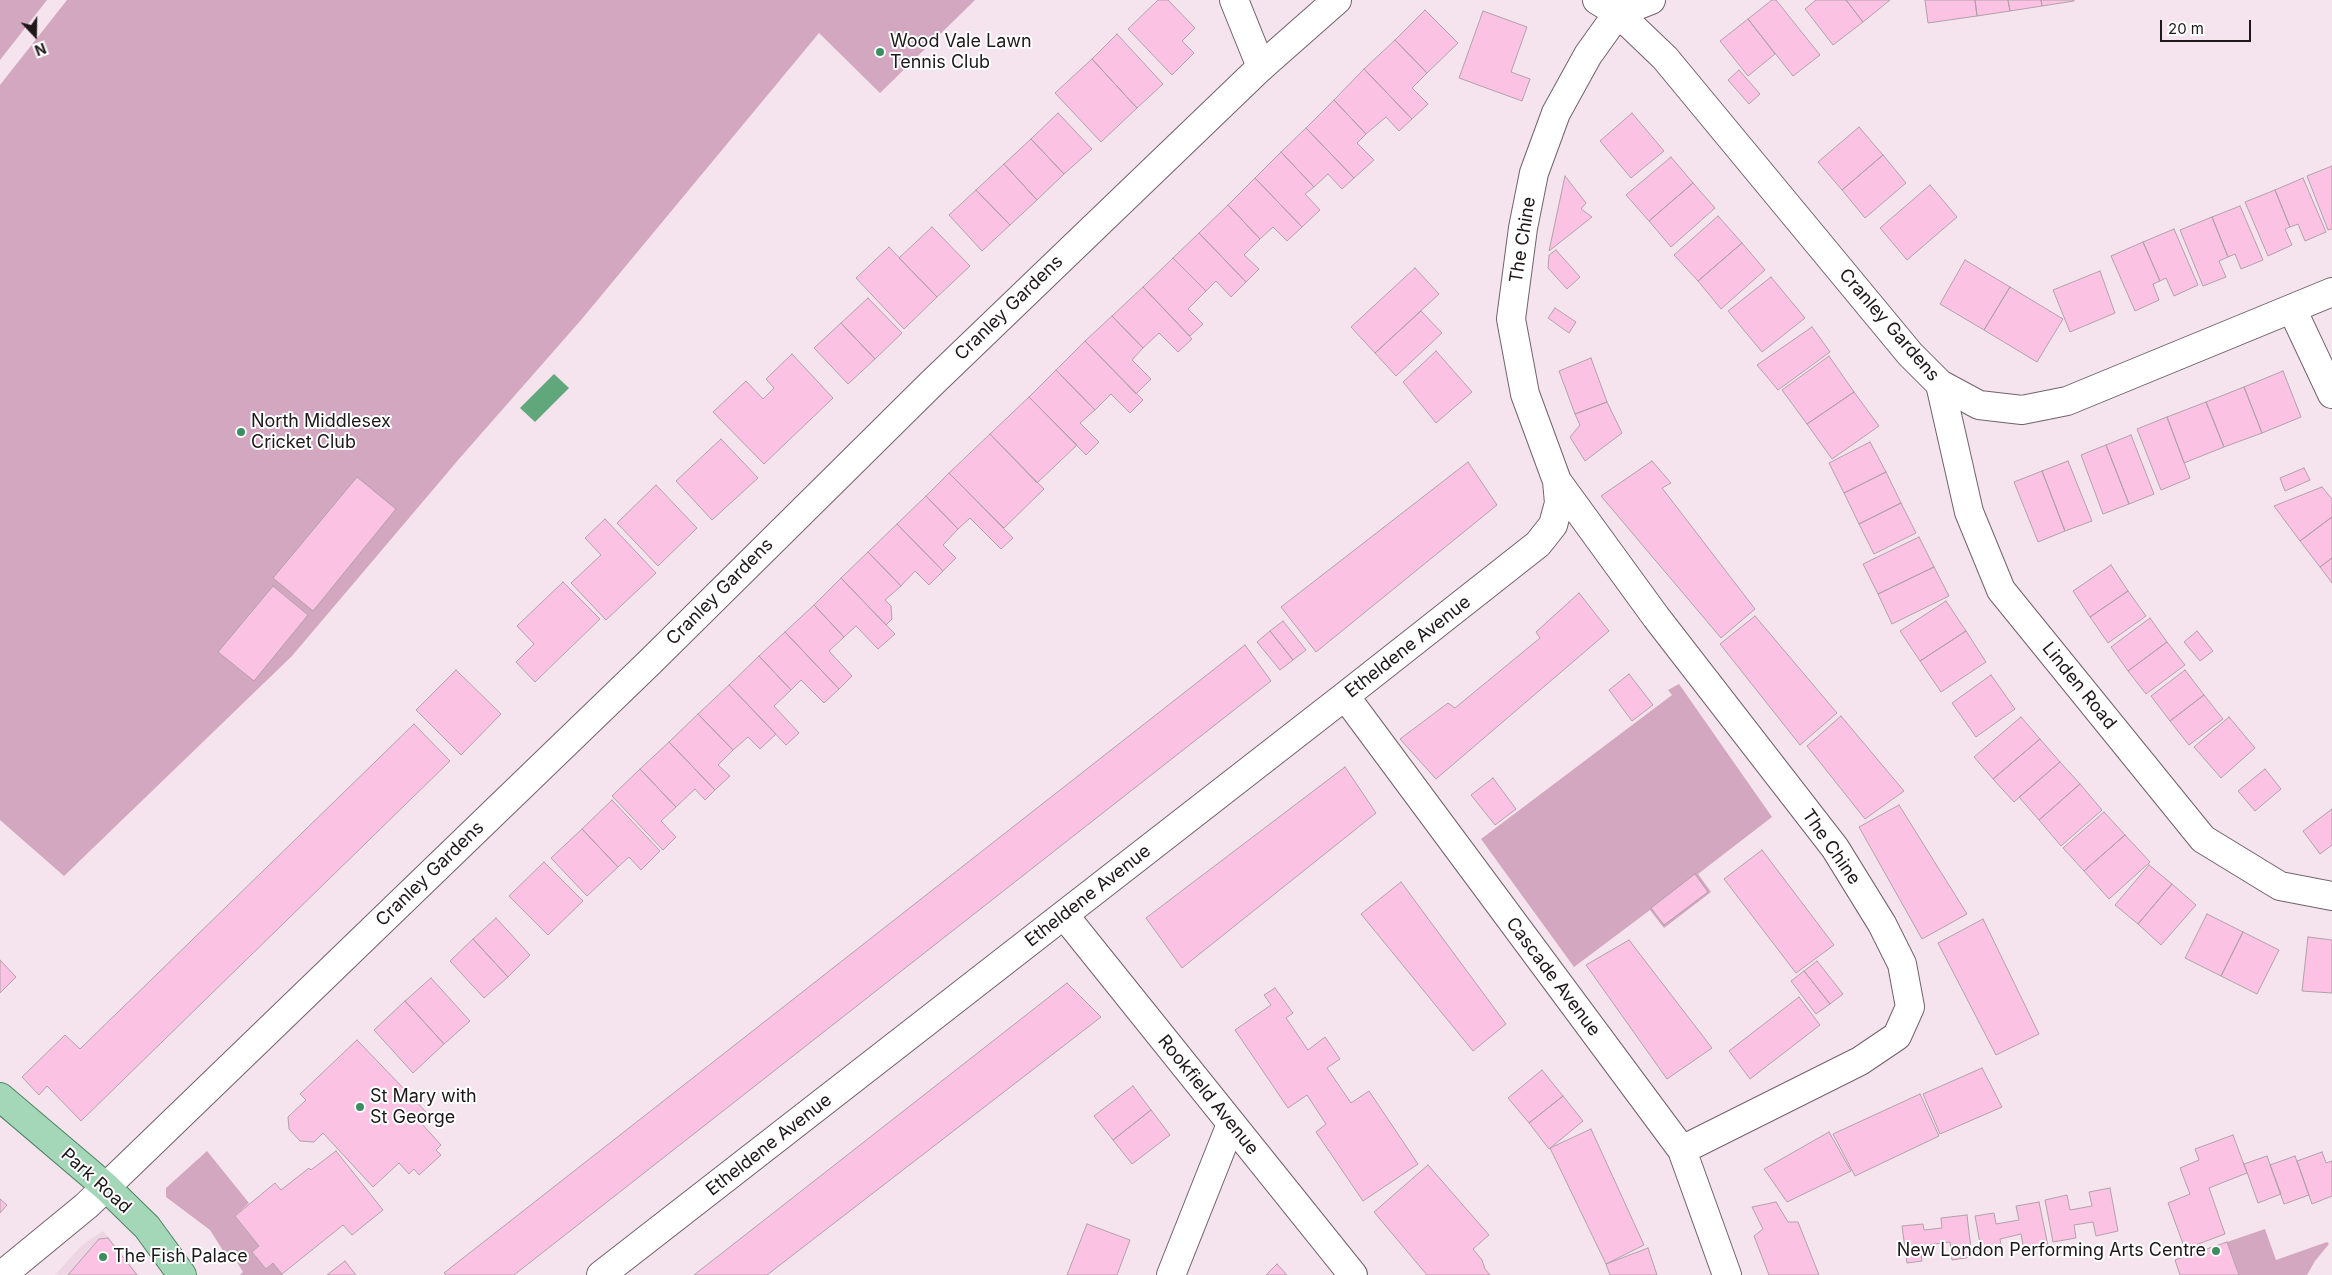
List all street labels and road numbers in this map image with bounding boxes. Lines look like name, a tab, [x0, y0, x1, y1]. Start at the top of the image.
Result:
street label: The Chine	[1506, 195, 1540, 285]
street label: Cranley Gardens	[950, 251, 1068, 365]
street label: Cranley Gardens	[1834, 264, 1944, 386]
street label: Cranley Gardens	[662, 534, 778, 650]
street label: Etheldene Avenue	[1341, 591, 1475, 703]
street label: Linden Road	[2037, 638, 2121, 734]
street label: The Chine	[1797, 805, 1865, 889]
street label: Cranley Gardens	[371, 817, 489, 931]
street label: Etheldene Avenue	[1021, 840, 1155, 952]
street label: Cascade Avenue	[1501, 913, 1605, 1041]
street label: Rookfield Avenue	[1153, 1031, 1263, 1159]
street label: Etheldene Avenue	[702, 1089, 836, 1201]
street label: Park Road	[56, 1144, 136, 1218]

